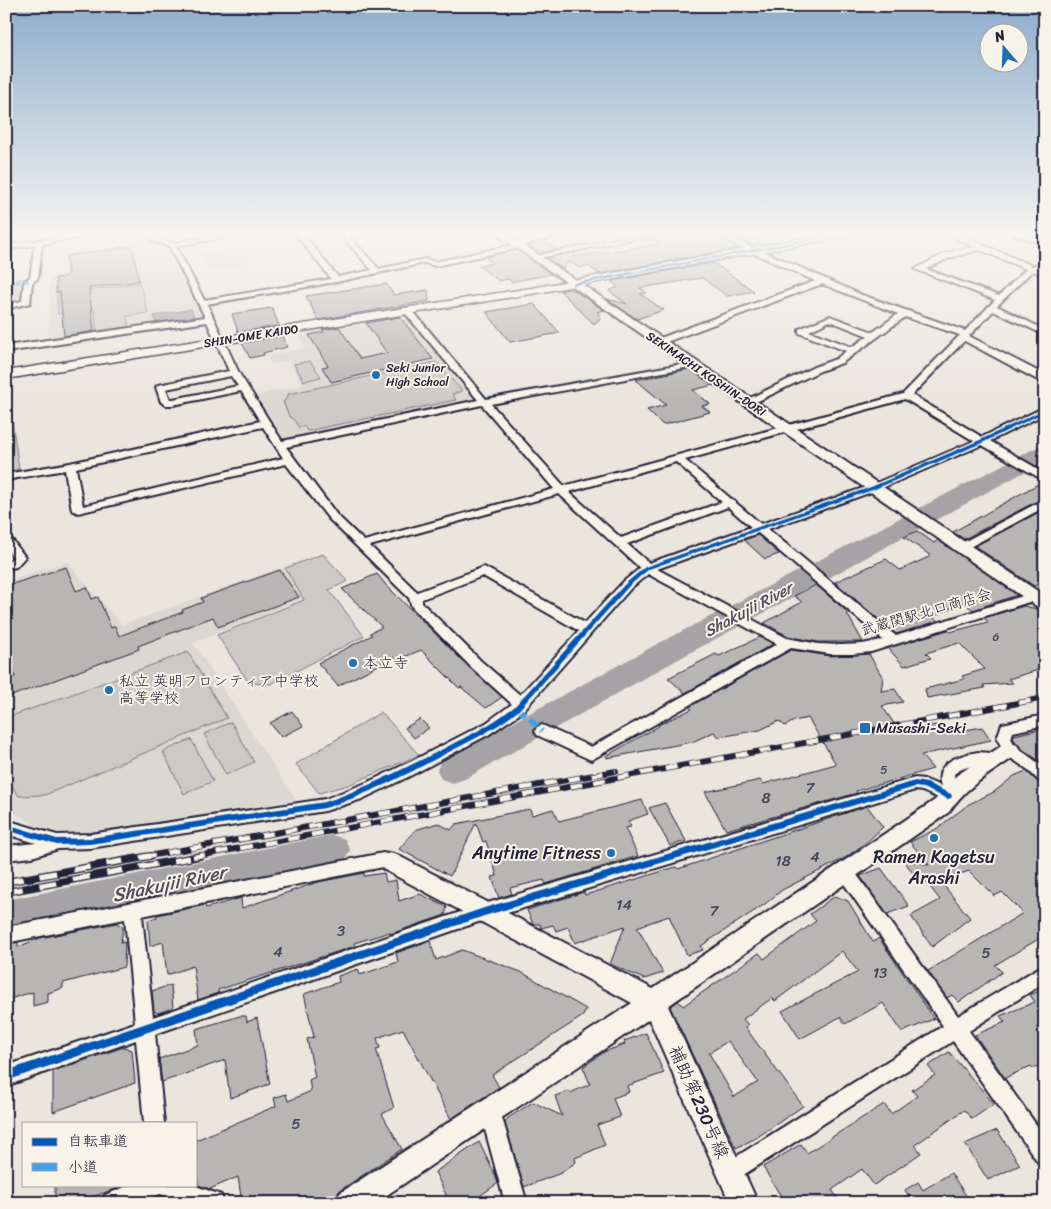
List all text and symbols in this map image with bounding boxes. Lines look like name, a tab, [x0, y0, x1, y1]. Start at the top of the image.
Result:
north arrow	[978, 22, 1028, 72]
text: N	[990, 23, 1009, 50]
street label: SHIN-OME KAIDO	[202, 318, 300, 354]
street label: SEKIMACHI KOSHIN-DORI	[641, 325, 771, 423]
place label: Seki Junior High School	[386, 357, 449, 393]
marker: Seki Junior High School	[370, 369, 382, 381]
water label: Shakujii River	[699, 572, 801, 645]
street label: 武蔵関駅北口商店会	[858, 581, 994, 643]
house number: 6	[993, 626, 1000, 648]
place label: 本立寺	[363, 650, 408, 676]
marker: 本立寺	[347, 657, 359, 669]
place label: 私立 英明フロンティア中学校 高等学校	[119, 668, 319, 711]
marker: 私立 英明フロンティア中学校 高等学校	[103, 684, 115, 696]
place label: Musashi-Seki	[876, 715, 967, 741]
marker: Musashi-Seki	[858, 721, 872, 735]
house number: 5	[880, 759, 888, 781]
house number: 7	[806, 775, 816, 801]
house number: 8	[761, 785, 771, 811]
marker: Ramen Kagetsu Arashi	[928, 832, 940, 844]
place label: Anytime Fitness	[471, 837, 602, 869]
place label: Ramen Kagetsu Arashi	[873, 841, 995, 894]
house number: 4	[810, 844, 820, 870]
marker: Anytime Fitness	[605, 847, 617, 859]
house number: 18	[775, 848, 791, 874]
water label: Shakujii River	[109, 855, 232, 912]
house number: 14	[616, 892, 632, 918]
house number: 7	[710, 898, 720, 924]
house number: 3	[337, 918, 345, 944]
house number: 4	[273, 939, 283, 965]
house number: 5	[981, 940, 991, 966]
house number: 13	[873, 960, 887, 986]
street label: 補助第230号線	[660, 1040, 738, 1164]
house number: 5	[291, 1111, 301, 1137]
legend	[22, 1122, 198, 1186]
text: 自転車道	[68, 1128, 128, 1154]
text: 小道	[68, 1154, 98, 1180]

